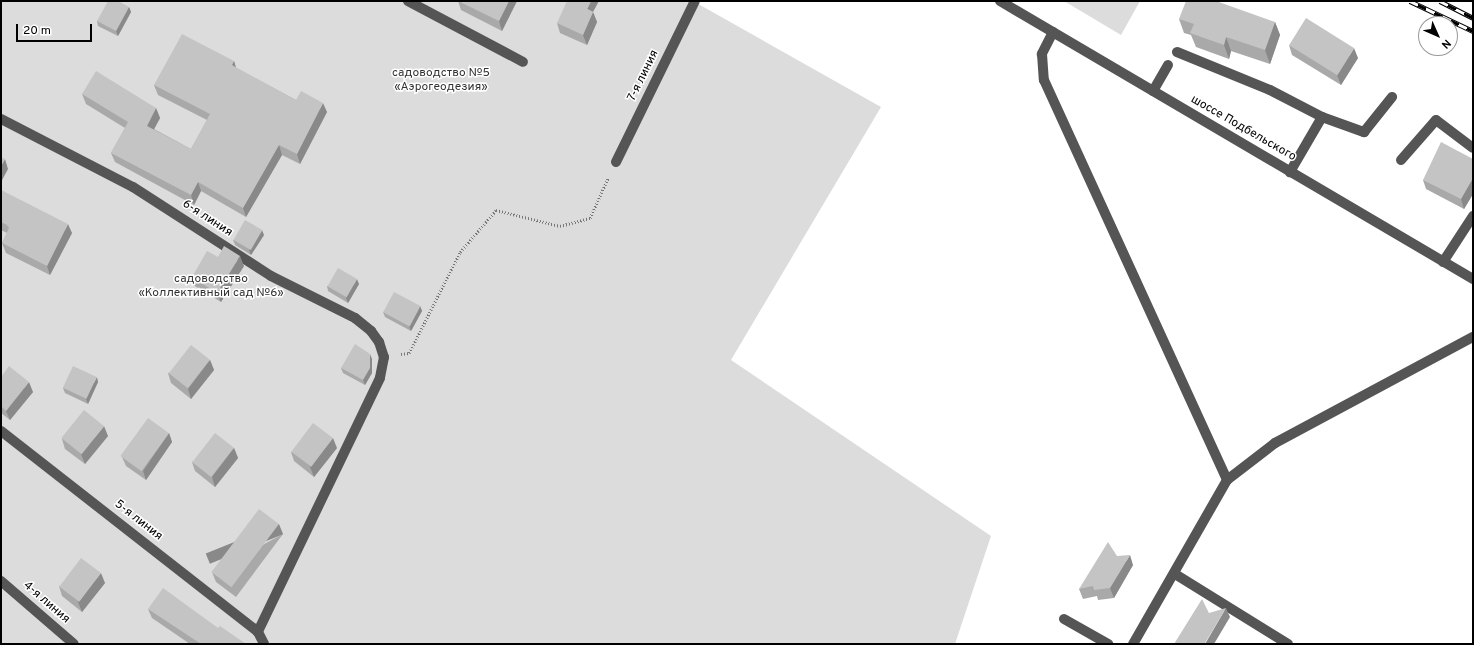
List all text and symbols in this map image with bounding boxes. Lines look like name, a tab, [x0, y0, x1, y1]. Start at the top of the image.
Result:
scale bar	[18, 16, 94, 42]
north arrow	[1418, 16, 1458, 56]
text: 20 m	[23, 23, 51, 39]
text: N	[1438, 36, 1454, 52]
street label: 7-я линия	[625, 48, 663, 104]
park label: садоводство №5 «Аэрогеодезия»	[392, 67, 490, 95]
street label: шоссе Подбельского	[1188, 93, 1298, 165]
street label: 6-я линия	[179, 198, 235, 240]
park label: садоводство «Коллективный сад №6»	[138, 273, 284, 301]
street label: 5-я линия	[111, 498, 165, 544]
street label: 4-я линия	[20, 579, 72, 627]

